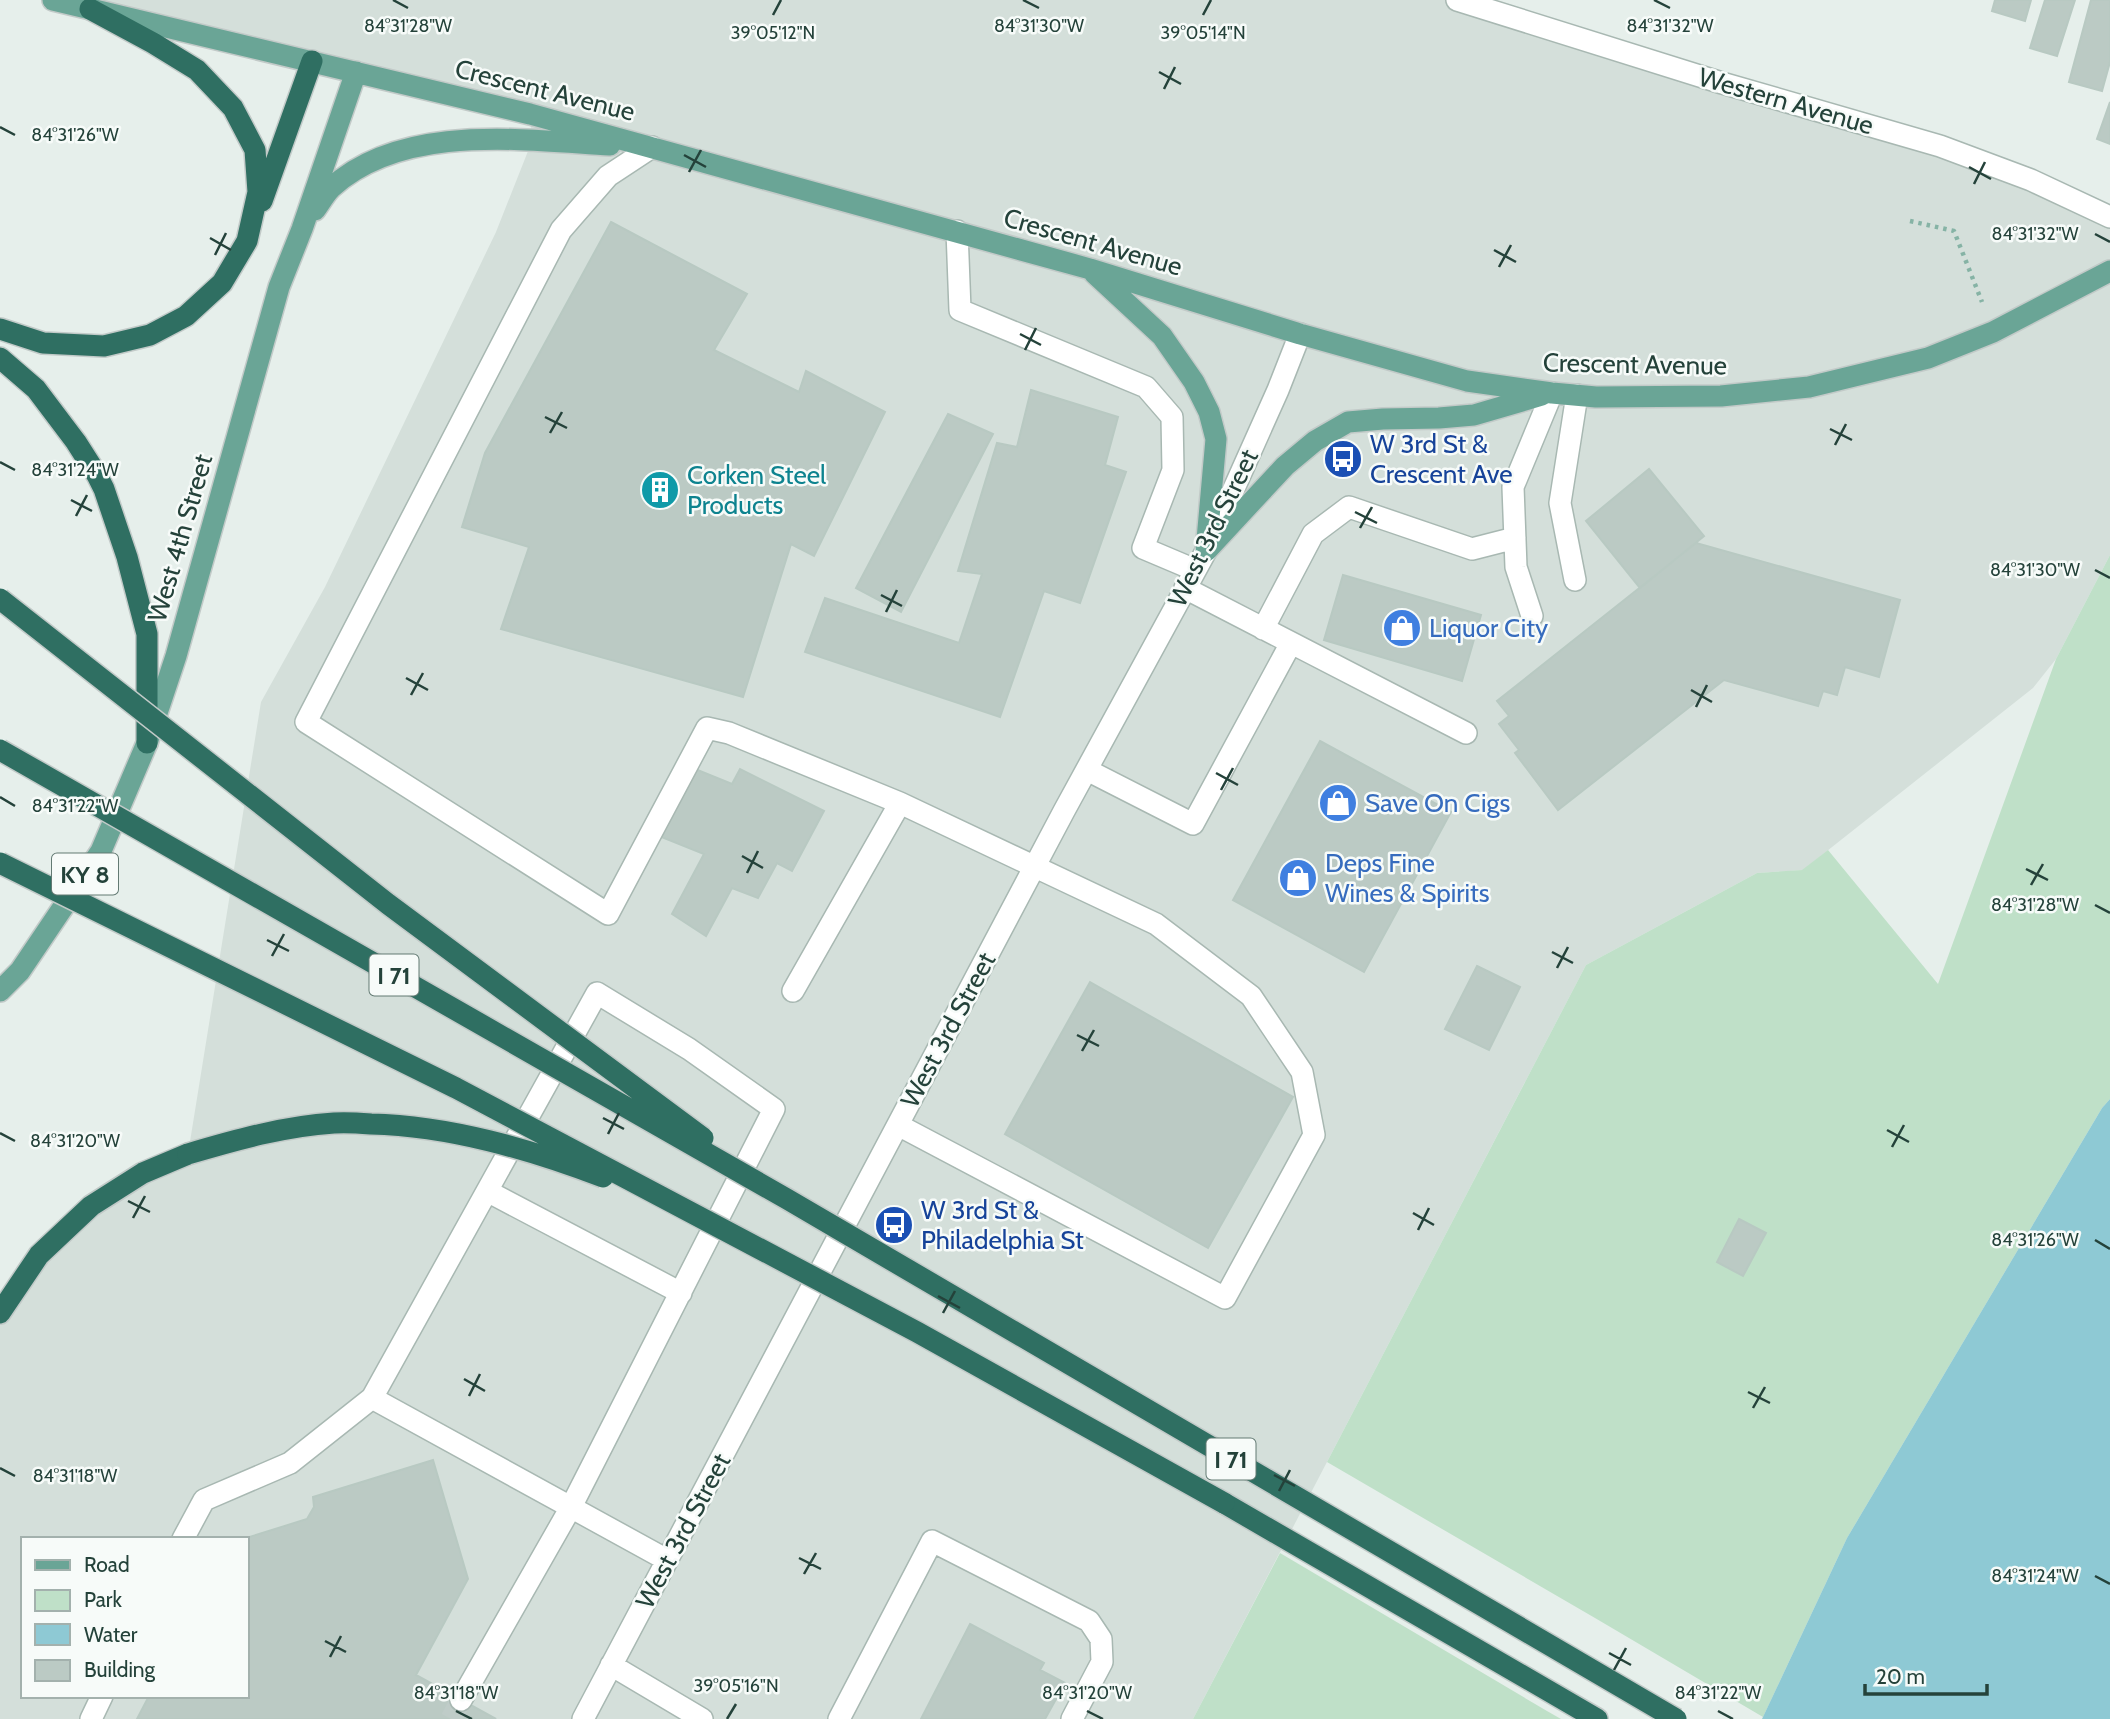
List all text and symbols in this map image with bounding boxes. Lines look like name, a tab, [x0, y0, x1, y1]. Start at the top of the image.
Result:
text: 84°31'28"W	[364, 15, 452, 37]
text: 84°31'30"W	[994, 15, 1084, 37]
text: 84°31'32"W	[1626, 15, 1714, 37]
text: 39°05'12"N	[731, 22, 815, 44]
text: 39°05'14"N	[1160, 22, 1246, 44]
street label: Crescent Avenue	[452, 52, 638, 128]
street label: Western Avenue	[1695, 61, 1877, 141]
text: 84°31'26"W	[31, 124, 119, 146]
street label: Crescent Avenue	[1000, 201, 1186, 283]
text: 84°31'32"W	[1991, 223, 2079, 245]
street label: Crescent Avenue	[1543, 346, 1727, 382]
place label: W 3rd St & Crescent Ave	[1370, 428, 1513, 490]
bus stop icon: W 3rd St & Crescent Ave	[1322, 438, 1364, 480]
street label: West 3rd Street	[1161, 444, 1265, 612]
street label: West 4th Street	[141, 450, 219, 625]
text: 84°31'24"W	[31, 459, 119, 481]
place label: Corken Steel Products	[687, 459, 826, 521]
building icon: Corken Steel Products	[639, 469, 681, 511]
text: 84°31'30"W	[1990, 559, 2080, 581]
shop icon: Liquor City	[1381, 607, 1423, 649]
place label: Liquor City	[1429, 612, 1548, 644]
shop icon: Save On Cigs	[1317, 782, 1359, 824]
place label: Save On Cigs	[1365, 787, 1510, 819]
text: 84°31'22"W	[32, 795, 118, 817]
place label: Deps Fine Wines & Spirits	[1325, 847, 1490, 909]
road number: KY 8	[52, 854, 118, 894]
shop icon: Deps Fine Wines & Spirits	[1277, 857, 1319, 899]
text: 84°31'28"W	[1991, 894, 2079, 916]
street label: West 3rd Street	[894, 947, 1002, 1113]
road number: I 71	[370, 954, 418, 995]
text: 84°31'20"W	[30, 1130, 120, 1152]
place label: W 3rd St & Philadelphia St	[921, 1194, 1084, 1256]
bus stop icon: W 3rd St & Philadelphia St	[873, 1204, 915, 1246]
text: 84°31'26"W	[1991, 1229, 2079, 1251]
road number: I 71	[1206, 1438, 1256, 1479]
street label: West 3rd Street	[629, 1448, 737, 1614]
text: 84°31'18"W	[33, 1465, 117, 1487]
legend	[21, 1537, 248, 1698]
text: Road	[84, 1552, 130, 1577]
text: 84°31'24"W	[1991, 1565, 2079, 1587]
text: Park	[84, 1587, 122, 1612]
text: Water	[84, 1622, 138, 1647]
scale bar	[1865, 1652, 1988, 1696]
text: Building	[84, 1657, 156, 1682]
text: 20 m	[1876, 1664, 1925, 1689]
text: 39°05'16"N	[693, 1675, 779, 1697]
text: 84°31'18"W	[414, 1682, 498, 1704]
text: 84°31'20"W	[1042, 1682, 1132, 1704]
text: 84°31'22"W	[1675, 1682, 1761, 1704]

